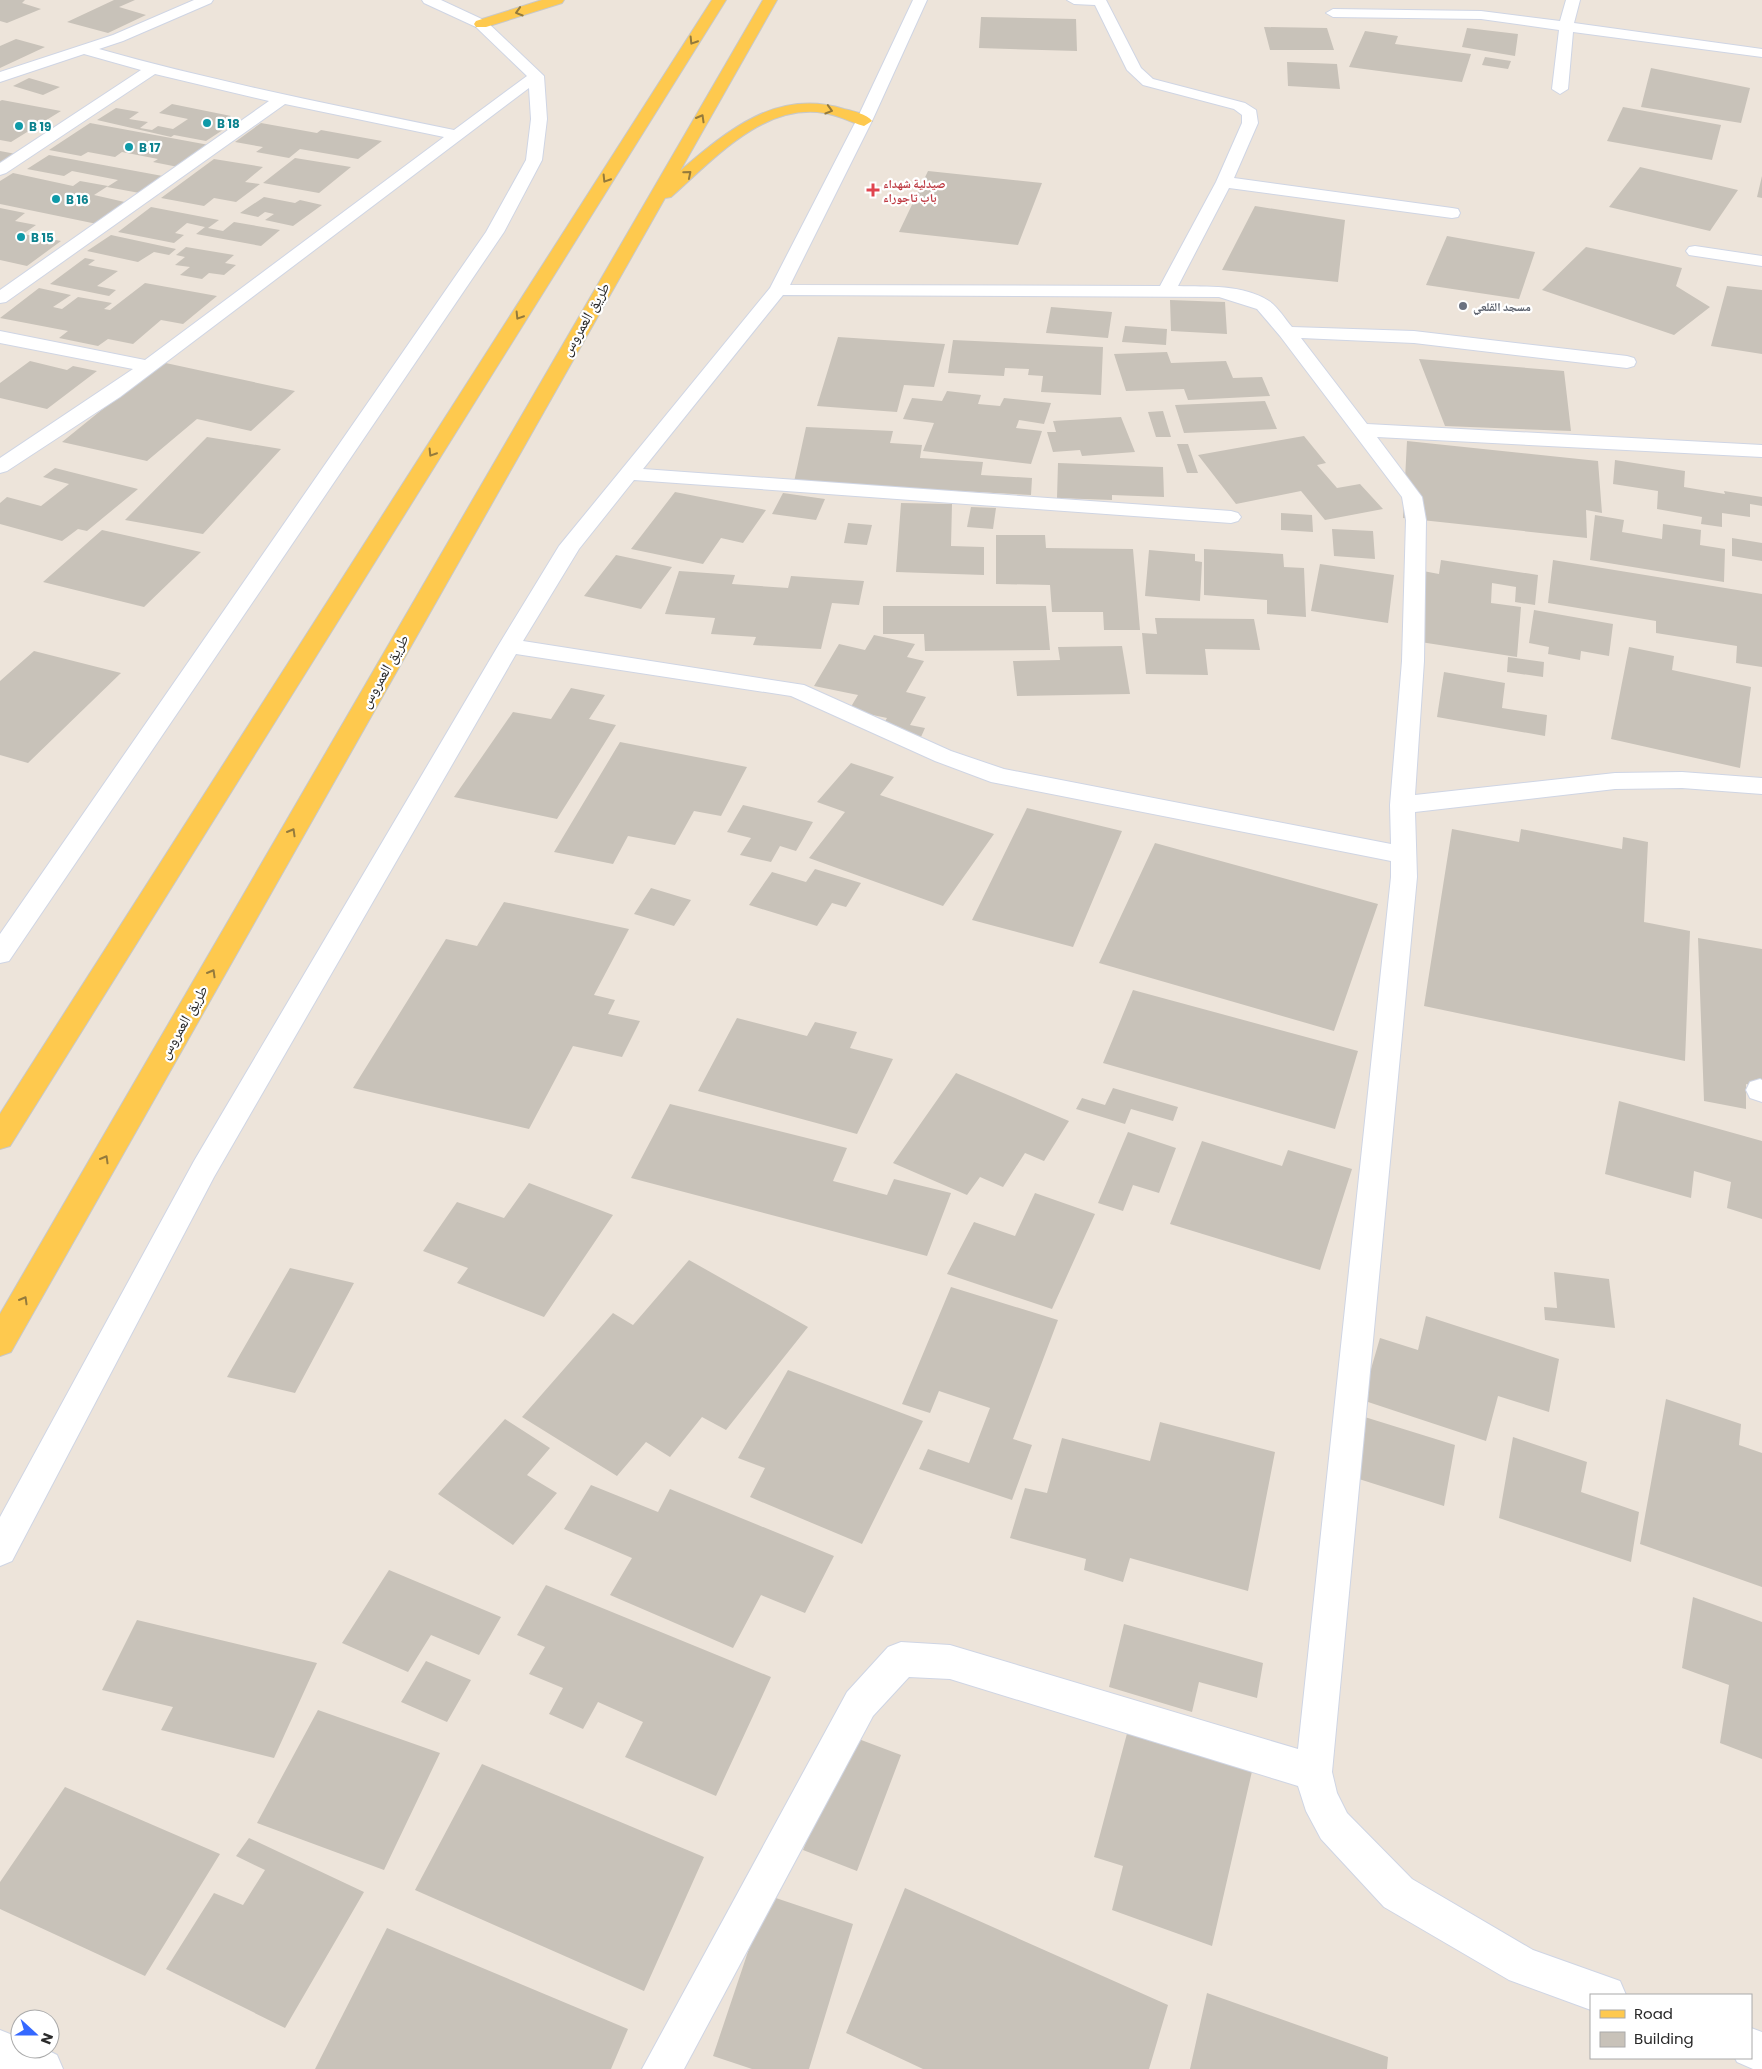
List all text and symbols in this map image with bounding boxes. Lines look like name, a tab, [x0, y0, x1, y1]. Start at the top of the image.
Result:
one-way arrow	[515, 6, 524, 16]
one-way arrow	[689, 36, 699, 45]
one-way arrow	[825, 104, 833, 114]
one-way arrow	[695, 114, 705, 123]
place label: B 18	[217, 115, 240, 132]
marker: B 18	[201, 117, 213, 129]
place label: B 19	[29, 118, 51, 135]
marker: B 19	[13, 120, 25, 132]
place label: B 17	[139, 139, 161, 156]
marker: B 17	[123, 141, 135, 153]
one-way arrow	[682, 171, 691, 180]
one-way arrow	[602, 173, 612, 182]
place label: صيدلية شهداء باب تاجوراء	[883, 175, 946, 206]
marker: صيدلية شهداء باب تاجوراء	[867, 184, 879, 196]
place label: B 16	[66, 191, 89, 208]
marker: B 16	[50, 193, 62, 205]
place label: B 15	[31, 229, 54, 246]
marker: B 15	[15, 231, 27, 243]
street label: طريق العمروس	[555, 278, 615, 360]
place label: مسجد القلعي	[1473, 298, 1531, 316]
marker: مسجد القلعي	[1457, 300, 1469, 312]
one-way arrow	[516, 310, 525, 320]
one-way arrow	[429, 448, 439, 457]
street label: طريق العمروس	[354, 630, 414, 712]
one-way arrow	[286, 828, 296, 837]
one-way arrow	[205, 969, 215, 978]
street label: طريق العمروس	[153, 981, 213, 1063]
one-way arrow	[99, 1156, 109, 1165]
one-way arrow	[18, 1297, 28, 1306]
legend	[1590, 1994, 1752, 2059]
text: Road	[1634, 2003, 1673, 2024]
north arrow	[10, 2009, 60, 2059]
text: Building	[1634, 2028, 1694, 2049]
text: N	[36, 2030, 58, 2047]

